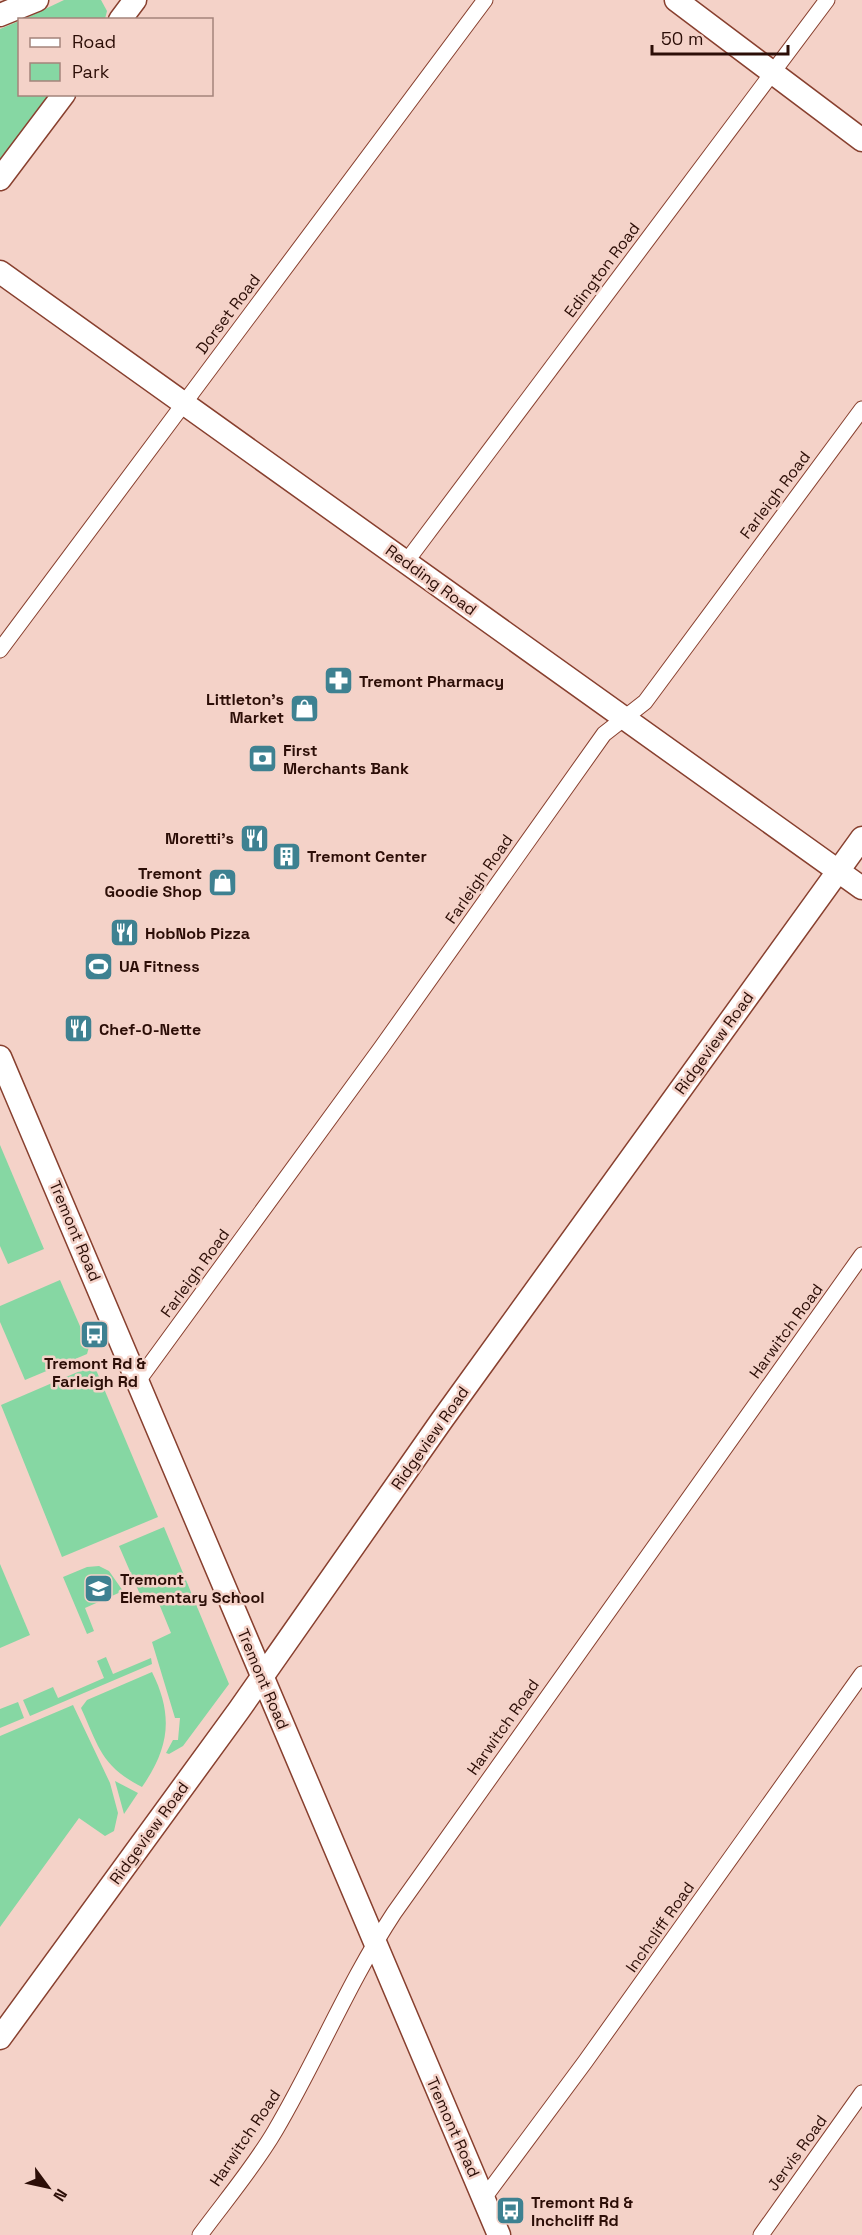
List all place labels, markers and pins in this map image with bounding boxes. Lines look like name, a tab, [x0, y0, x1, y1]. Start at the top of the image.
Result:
pharmacy icon: Tremont Pharmacy	[322, 665, 354, 697]
place label: Tremont Pharmacy	[359, 671, 504, 692]
place label: Littleton’s Market	[206, 689, 284, 728]
shop icon: Littleton’s Market	[289, 692, 321, 724]
place label: First Merchants Bank	[283, 740, 409, 779]
bank icon: First Merchants Bank	[246, 743, 278, 775]
restaurant icon: Moretti's	[239, 822, 271, 854]
place label: Moretti's	[165, 828, 234, 849]
building icon: Tremont Center	[270, 840, 302, 872]
place label: Tremont Center	[307, 846, 427, 867]
place label: Tremont Goodie Shop	[105, 863, 202, 902]
shop icon: Tremont Goodie Shop	[207, 866, 239, 898]
restaurant icon: HobNob Pizza	[108, 917, 140, 949]
place label: HobNob Pizza	[145, 923, 250, 944]
sports icon: UA Fitness	[82, 950, 114, 982]
place label: UA Fitness	[119, 956, 200, 977]
restaurant icon: Chef-O-Nette	[62, 1013, 94, 1045]
place label: Chef-O-Nette	[99, 1019, 201, 1040]
bus stop icon: Tremont Rd & Farleigh Rd	[79, 1319, 111, 1351]
place label: Tremont Rd & Farleigh Rd	[44, 1353, 146, 1392]
place label: Tremont Elementary School	[120, 1569, 264, 1608]
school or university icon: Tremont Elementary School	[83, 1572, 115, 1604]
place label: Tremont Rd & Inchcliff Rd	[531, 2192, 633, 2231]
bus stop icon: Tremont Rd & Inchcliff Rd	[494, 2195, 526, 2227]

